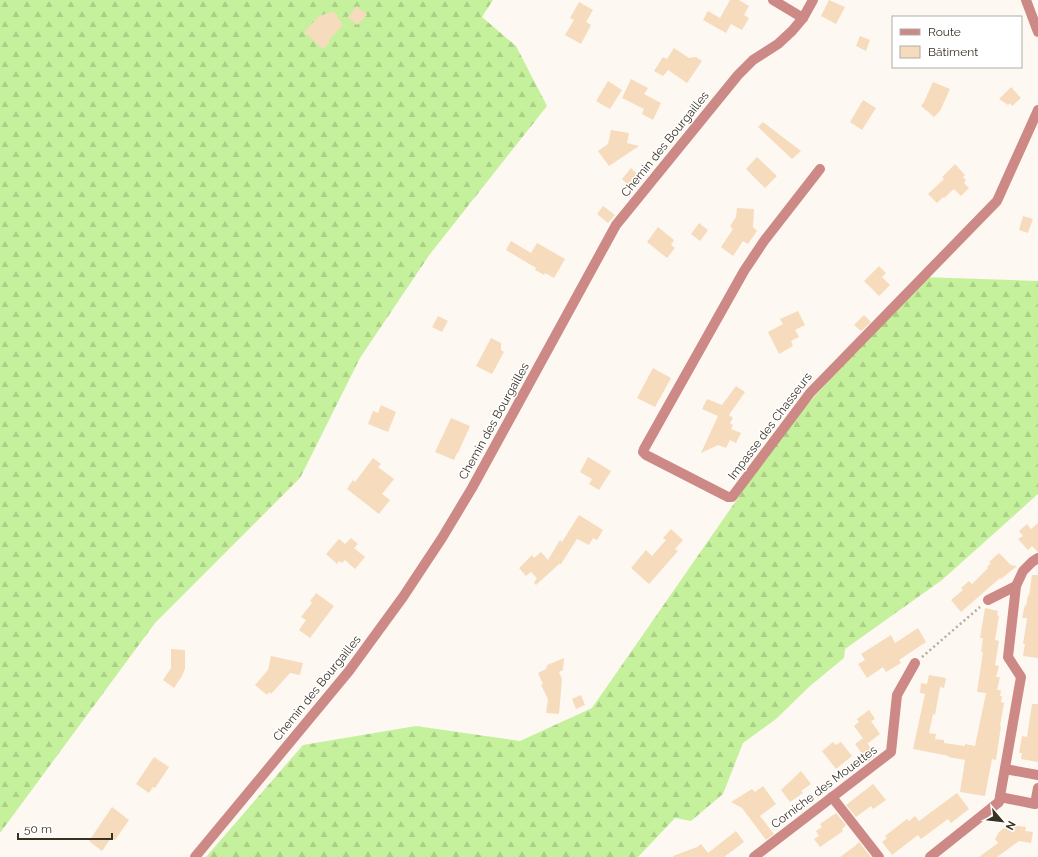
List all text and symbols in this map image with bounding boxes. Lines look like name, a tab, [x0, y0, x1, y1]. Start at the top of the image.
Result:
legend	[892, 16, 1022, 68]
text: Route	[928, 25, 961, 39]
text: Bâtiment	[928, 45, 978, 59]
street label: Chemin des Bourgailles	[618, 88, 712, 200]
street label: Chemin des Bourgailles	[456, 360, 532, 482]
street label: Impasse des Chasseurs	[725, 369, 815, 482]
street label: Chemin des Bourgailles	[270, 632, 364, 744]
street label: Corniche des Mouettes	[768, 743, 880, 831]
north arrow	[982, 801, 1022, 841]
scale bar	[18, 815, 112, 841]
text: N	[1003, 819, 1018, 832]
text: 50 m	[24, 822, 52, 836]

